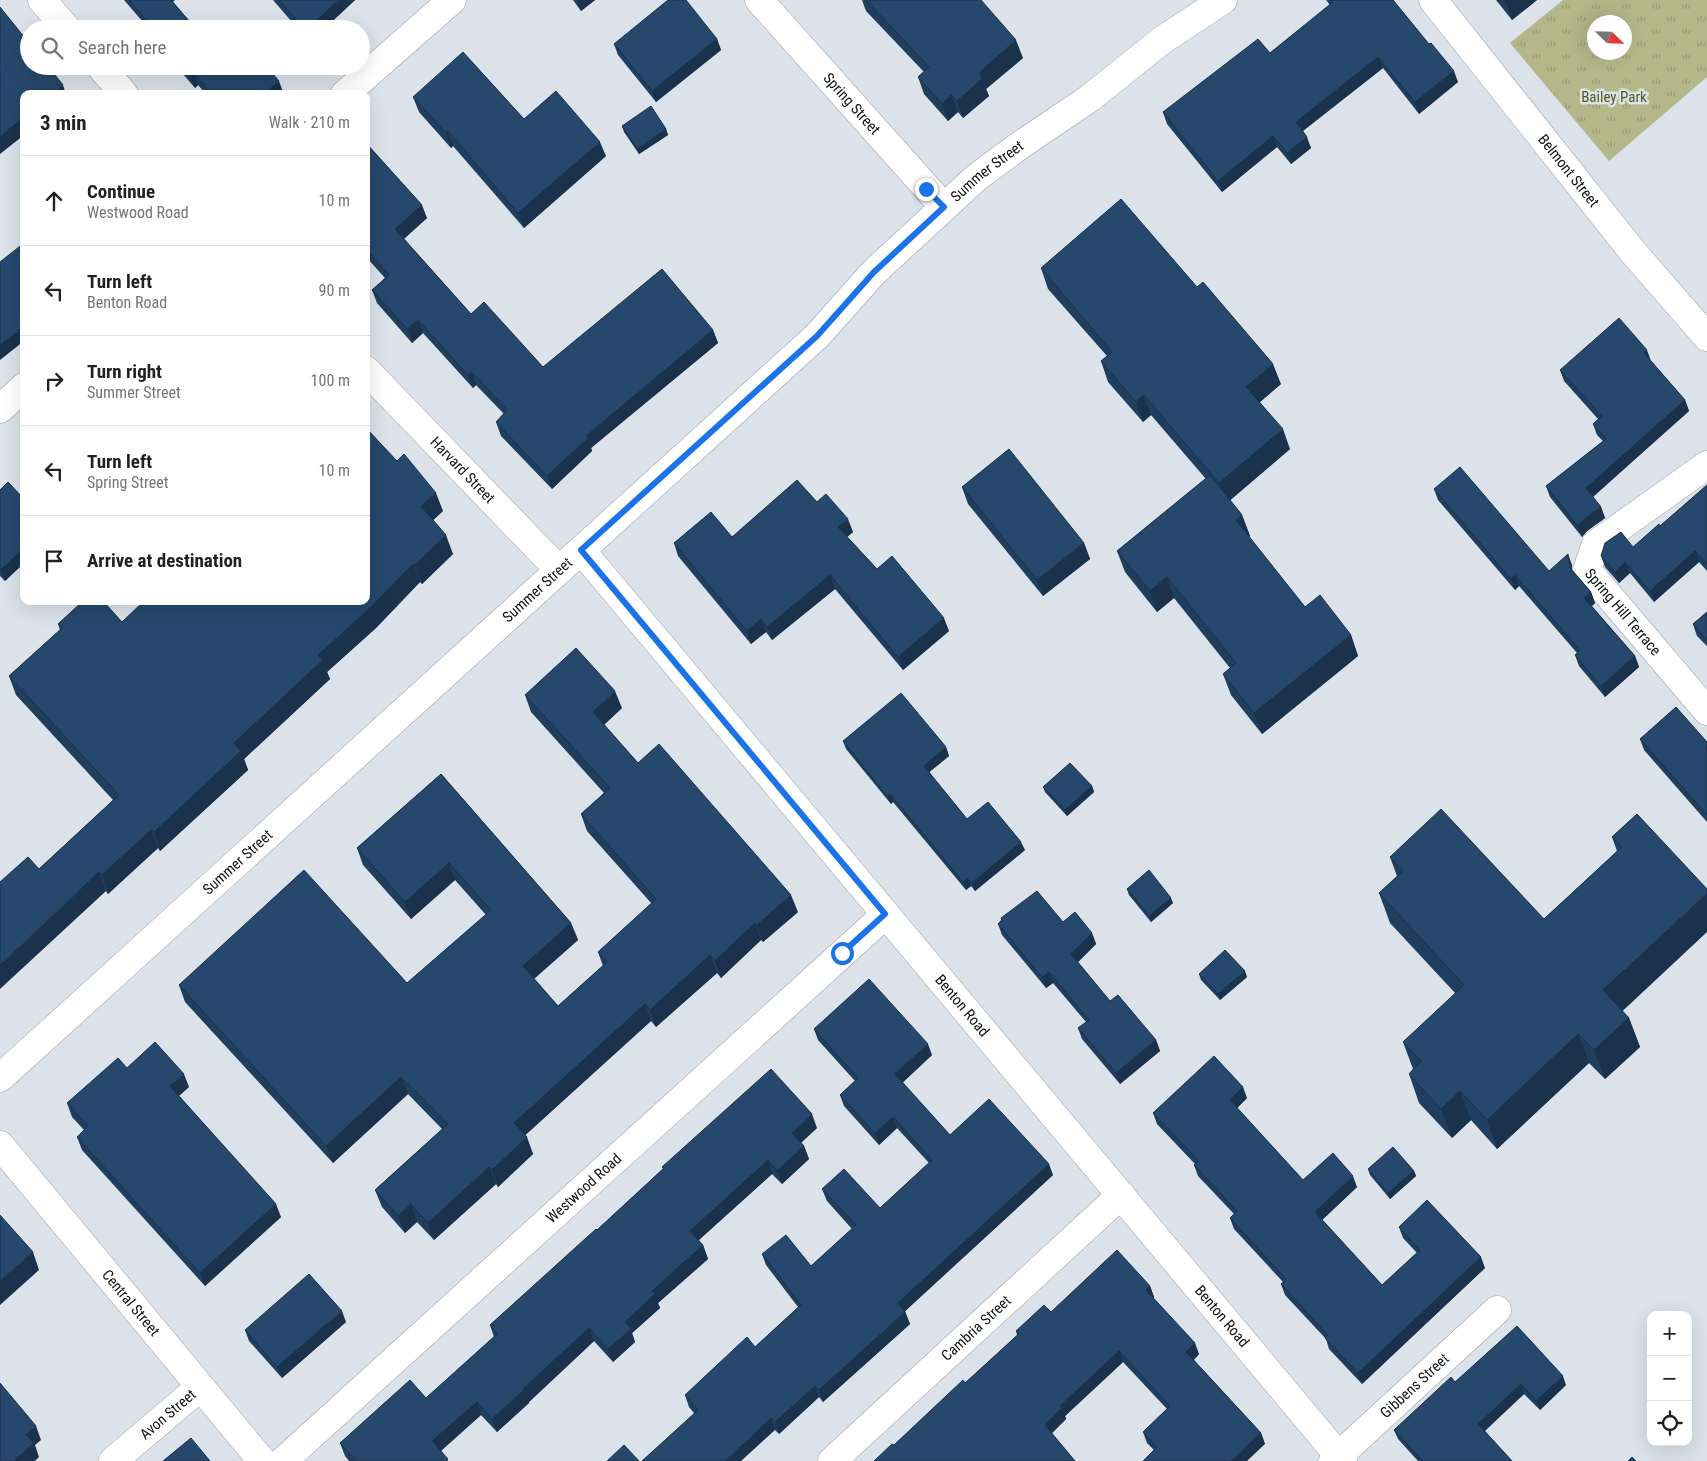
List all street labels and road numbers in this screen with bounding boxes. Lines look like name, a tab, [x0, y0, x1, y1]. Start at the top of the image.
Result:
street label: Spring Street	[819, 69, 884, 138]
street label: Belmont Street	[1534, 131, 1603, 211]
street label: Summer Street	[947, 137, 1027, 206]
street label: Harvard Street	[426, 433, 499, 507]
street label: Summer Street	[499, 554, 576, 626]
street label: Spring Hill Terrace	[1581, 565, 1665, 659]
street label: Summer Street	[199, 826, 276, 898]
street label: Benton Road	[931, 971, 993, 1040]
street label: Westwood Road	[542, 1150, 625, 1227]
street label: Central Street	[98, 1266, 164, 1340]
street label: Benton Road	[1191, 1282, 1253, 1351]
street label: Cambria Street	[938, 1292, 1015, 1365]
street label: Gibbens Street	[1377, 1350, 1453, 1422]
street label: Avon Street	[136, 1385, 200, 1443]

